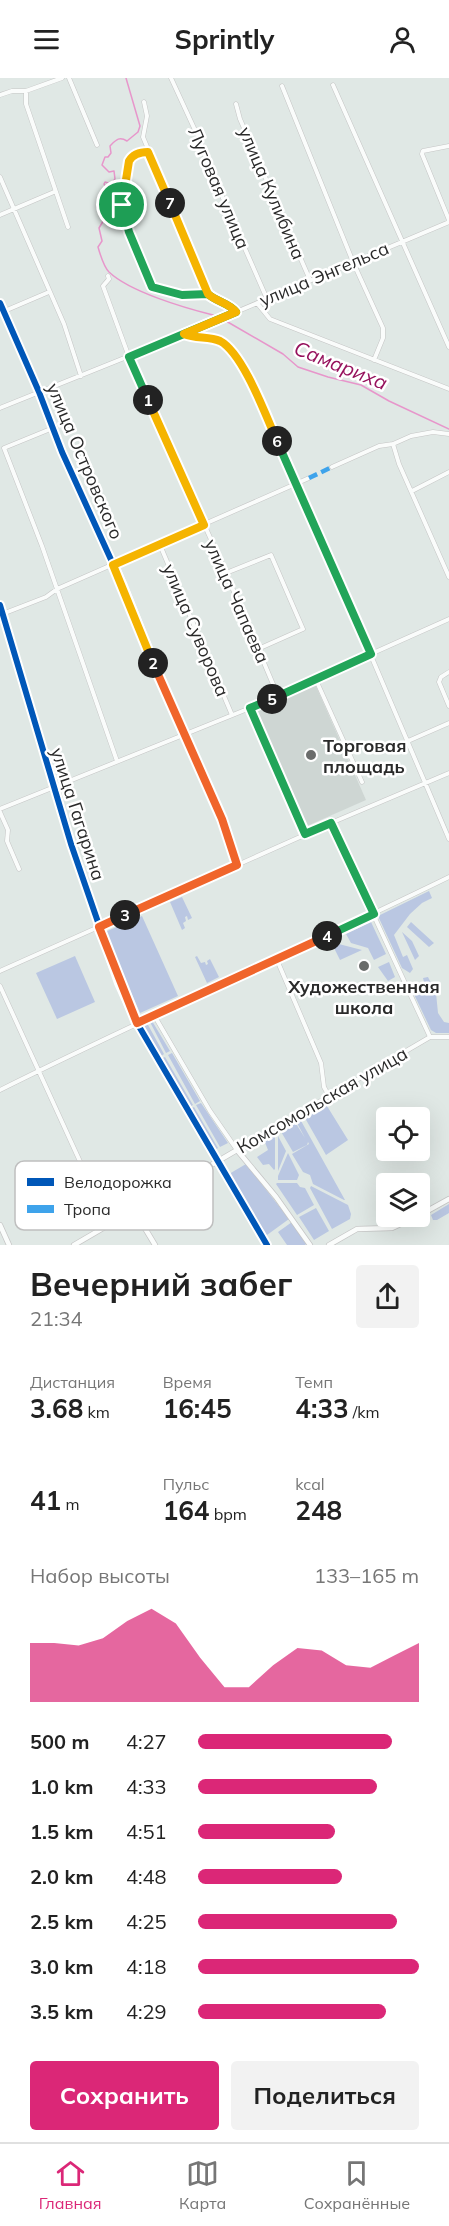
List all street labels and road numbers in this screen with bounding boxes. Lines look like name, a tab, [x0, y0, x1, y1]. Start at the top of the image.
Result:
street label: улица Кулибина	[234, 123, 310, 263]
street label: Луговая улица	[183, 124, 255, 252]
street label: улица Энгельса	[256, 236, 392, 312]
street label: улица Островского	[42, 379, 128, 543]
street label: улица Чапаева	[199, 535, 275, 667]
street label: улица Суворова	[158, 560, 234, 700]
street label: улица Гагарина	[46, 745, 110, 883]
street label: Комсомольская улица	[232, 1042, 412, 1158]

